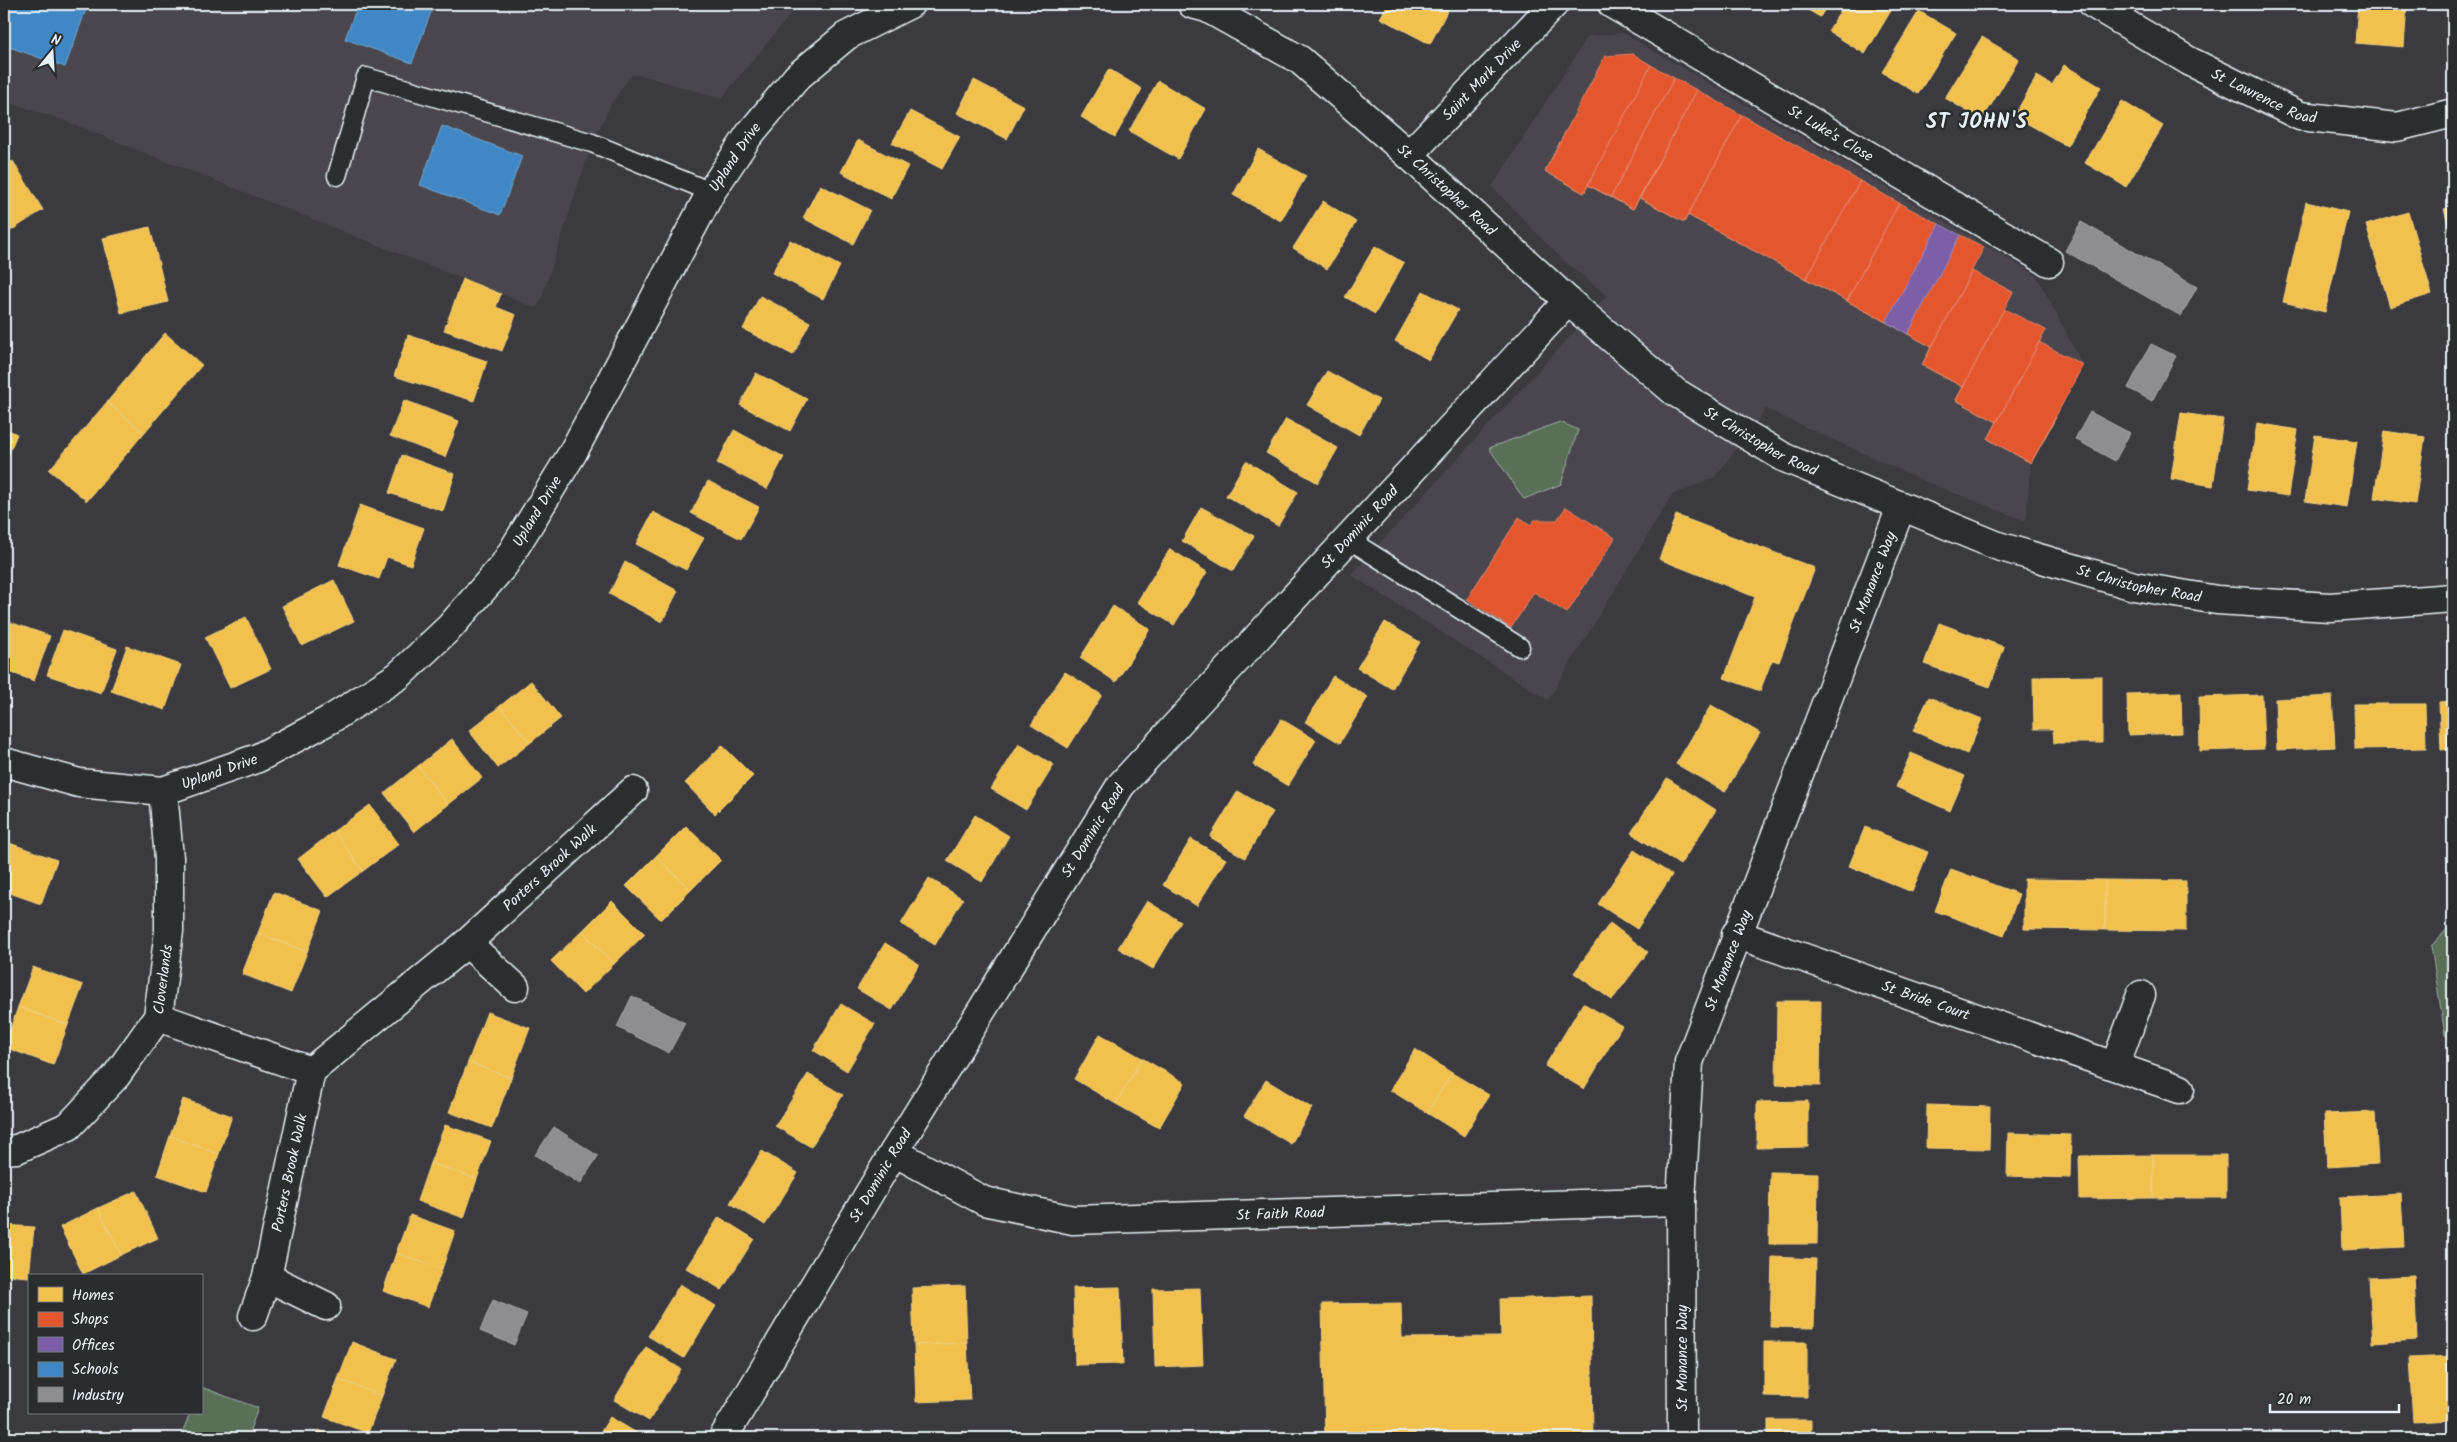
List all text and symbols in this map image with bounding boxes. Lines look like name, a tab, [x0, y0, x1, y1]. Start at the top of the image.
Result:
north arrow	[28, 28, 78, 78]
text: N	[48, 29, 63, 52]
street label: Saint Mark Drive	[1437, 33, 1528, 127]
street label: St Lawrence Road	[2207, 63, 2318, 131]
street label: St Luke's Close	[1783, 99, 1878, 169]
district label: ST JOHN'S	[1926, 107, 2028, 139]
street label: Upland Drive	[703, 117, 768, 197]
street label: St Christopher Road	[1391, 139, 1502, 243]
street label: St Christopher Road	[1699, 401, 1822, 483]
street label: Upland Drive	[507, 471, 569, 552]
street label: St Dominic Road	[1315, 480, 1405, 575]
street label: St Monance Way	[1843, 527, 1904, 637]
street label: St Christopher Road	[2074, 559, 2204, 610]
street label: Upland Drive	[178, 748, 262, 797]
street label: St Dominic Road	[1055, 779, 1132, 883]
street label: Porters Brook Walk	[498, 818, 604, 918]
street label: St Monance Way	[1698, 906, 1759, 1015]
street label: Cloverlands	[147, 942, 180, 1016]
street label: St Bride Court	[1878, 975, 1973, 1028]
street label: Porters Brook Walk	[266, 1111, 315, 1234]
street label: St Dominic Road	[843, 1124, 919, 1228]
street label: St Faith Road	[1236, 1201, 1325, 1228]
legend	[28, 1274, 202, 1414]
text: Homes	[72, 1284, 115, 1308]
street label: St Monance Way	[1671, 1304, 1695, 1411]
text: Shops	[72, 1308, 109, 1332]
text: Offices	[72, 1334, 115, 1358]
text: Schools	[72, 1358, 119, 1382]
scale bar	[2270, 1382, 2398, 1414]
text: Industry	[72, 1384, 125, 1408]
text: 20 m	[2277, 1388, 2311, 1412]

